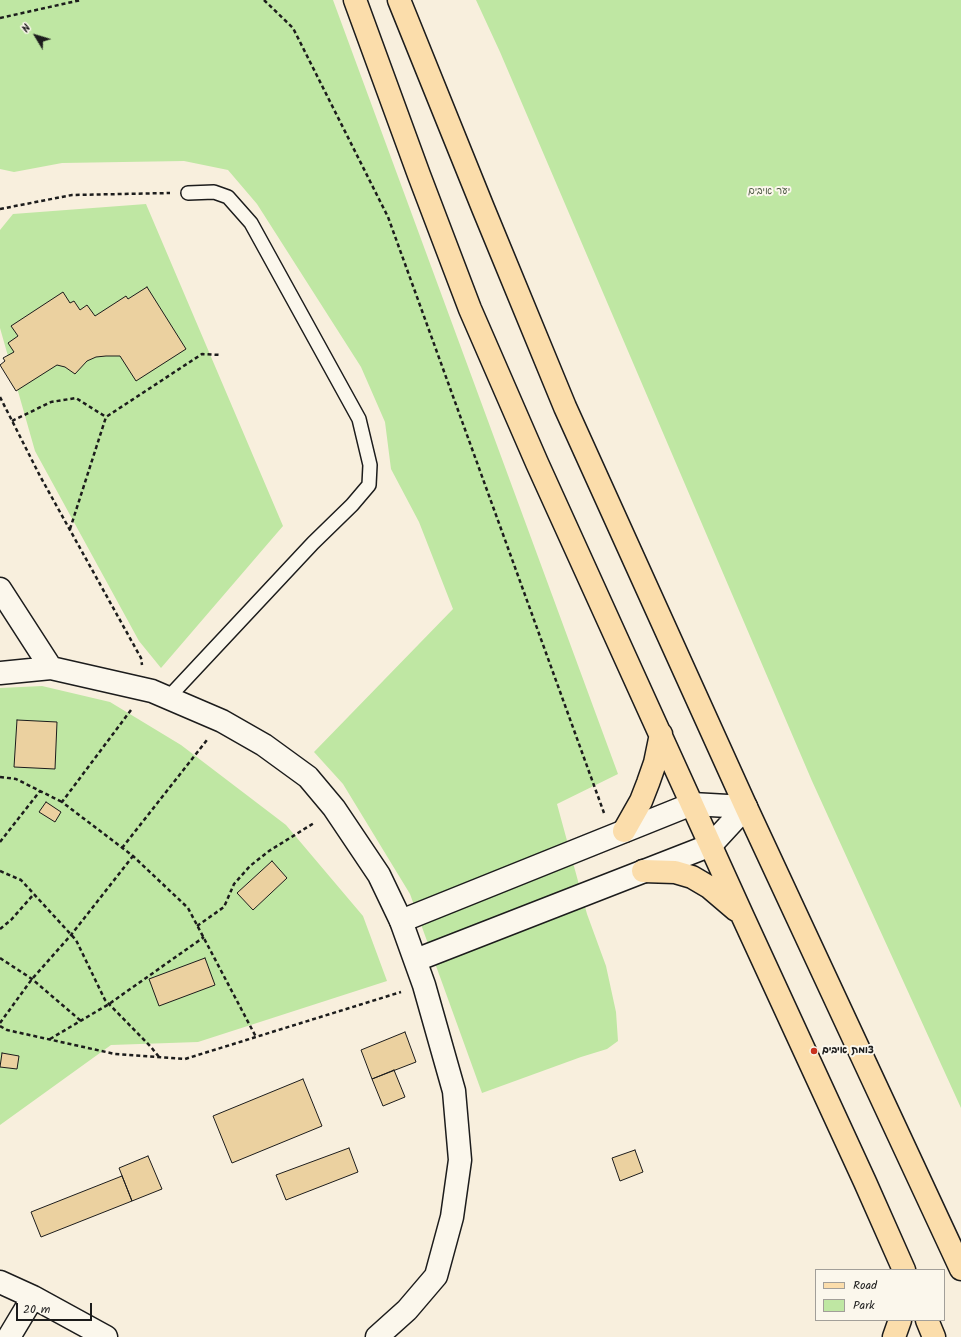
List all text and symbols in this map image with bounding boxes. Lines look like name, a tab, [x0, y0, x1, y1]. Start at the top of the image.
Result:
north arrow	[16, 16, 56, 56]
text: N	[17, 20, 36, 37]
park label: יער איבים	[748, 186, 790, 198]
place label: צומת איבים	[822, 1045, 874, 1057]
marker: צומת איבים	[809, 1046, 819, 1056]
legend	[815, 1269, 945, 1321]
text: Road	[853, 1276, 877, 1295]
scale bar	[18, 1295, 94, 1321]
text: Park	[853, 1296, 875, 1315]
text: 20 m	[23, 1300, 50, 1319]

